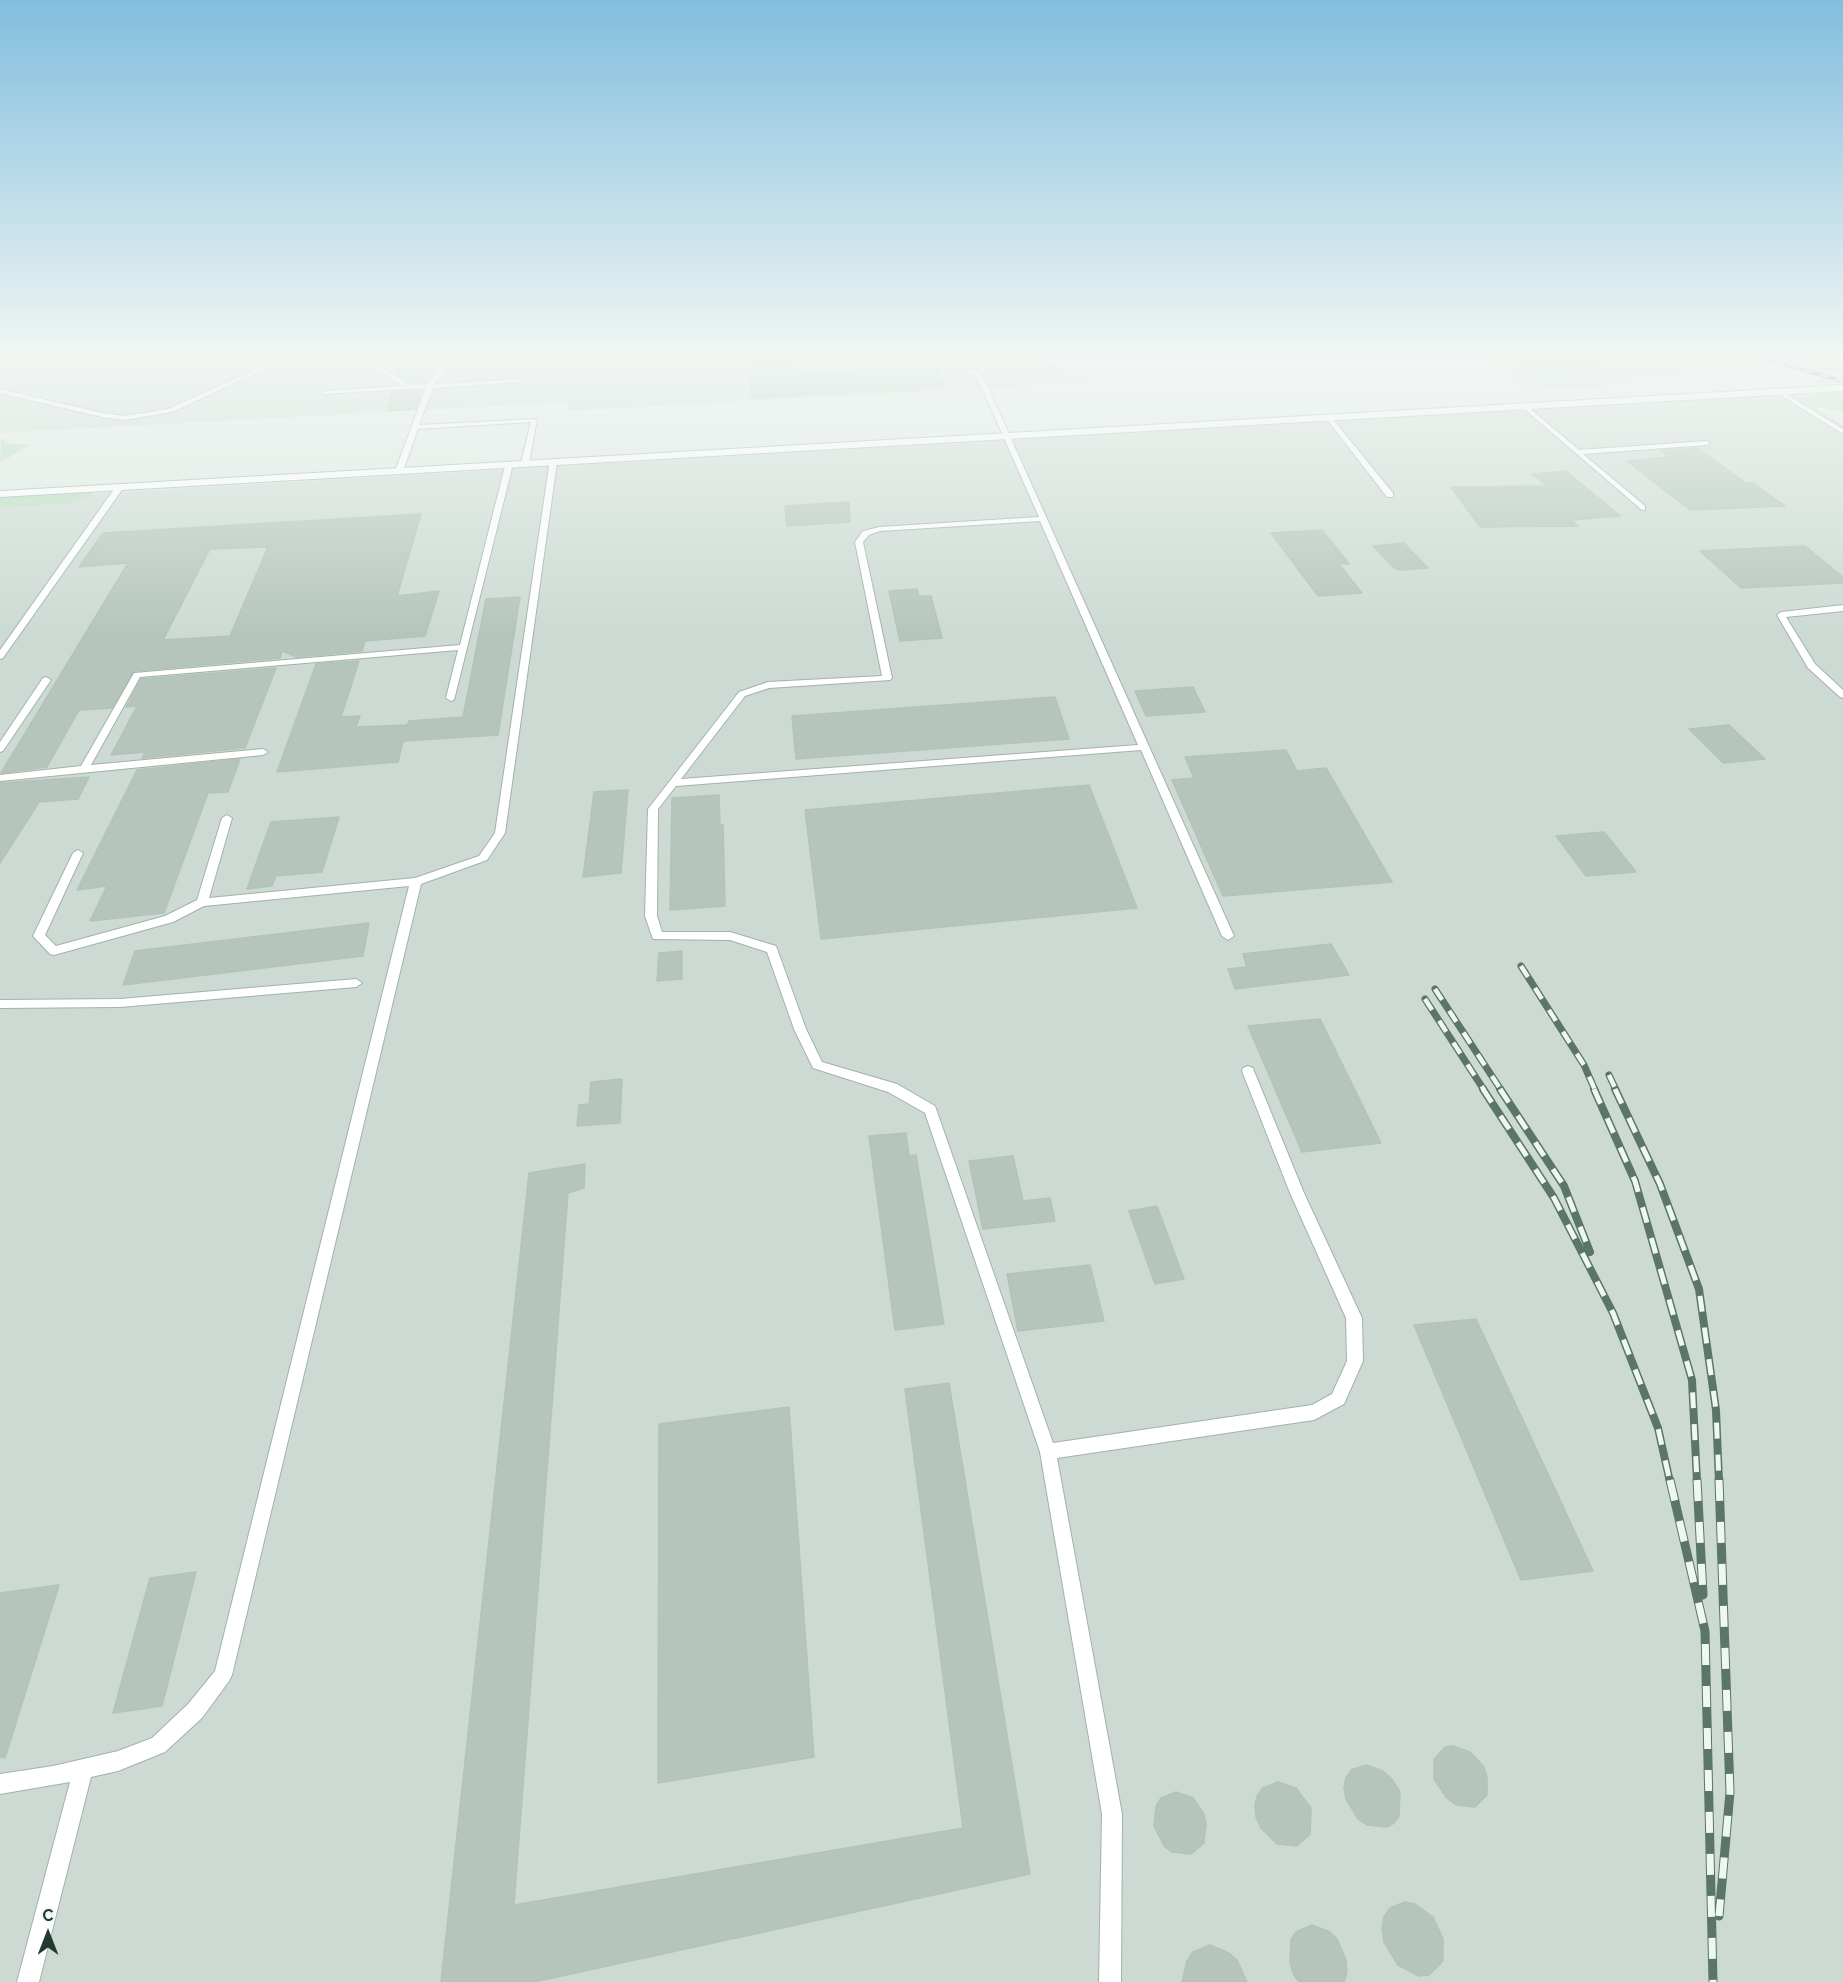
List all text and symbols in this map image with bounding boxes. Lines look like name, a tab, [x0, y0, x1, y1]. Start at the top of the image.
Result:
north arrow	[18, 1904, 78, 1964]
text: С	[43, 1906, 53, 1925]

